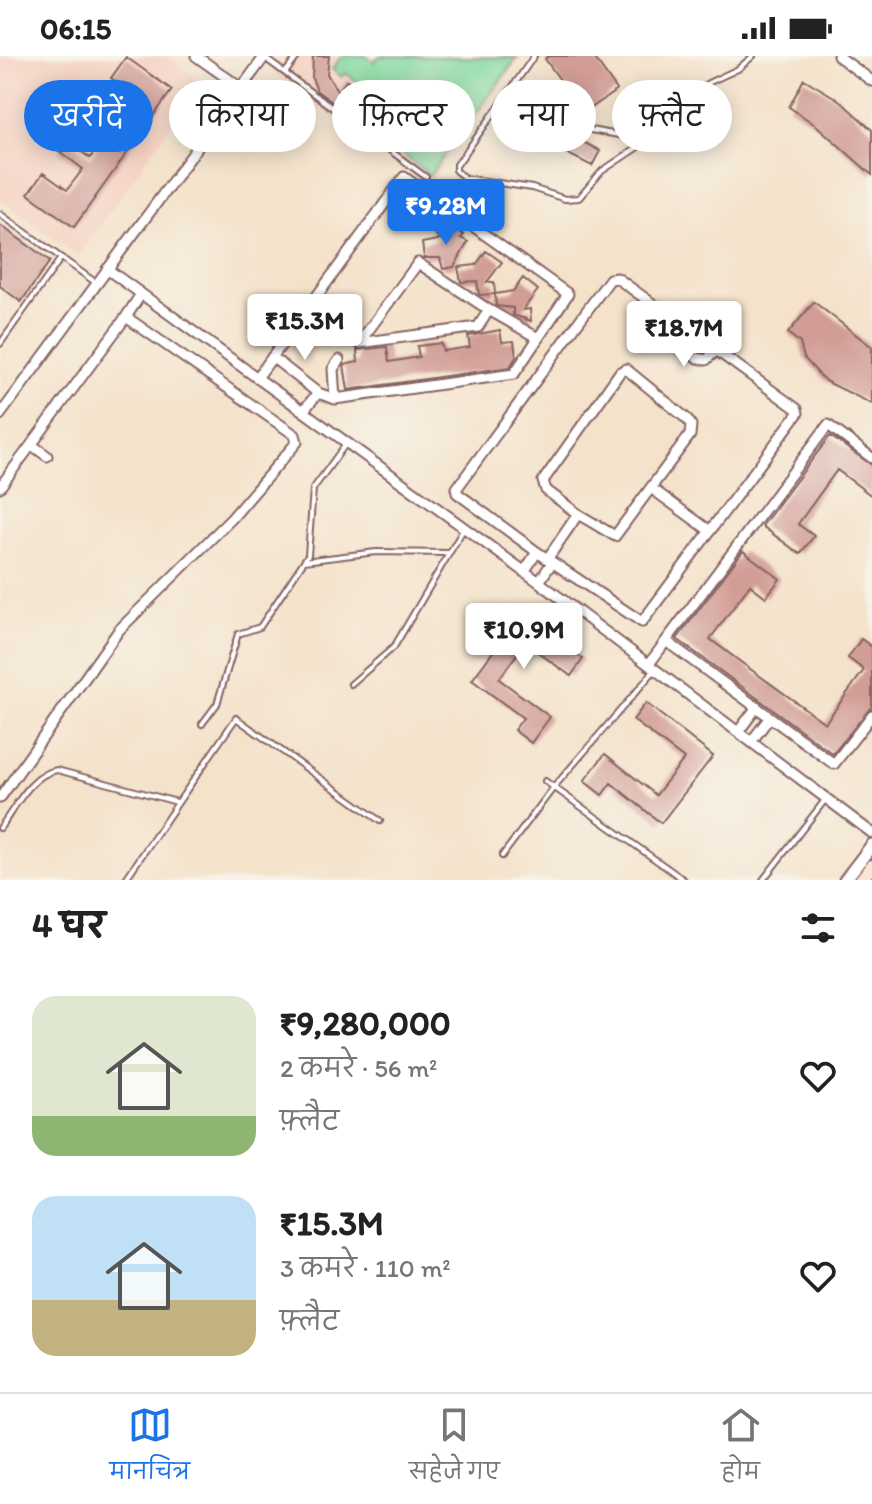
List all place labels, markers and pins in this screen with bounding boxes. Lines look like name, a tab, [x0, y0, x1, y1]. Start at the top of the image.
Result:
pin: ₹9.28M	[381, 179, 511, 247]
pin: ₹15.3M	[240, 294, 370, 362]
pin: ₹18.7M	[619, 301, 749, 369]
pin: ₹10.9M	[459, 603, 589, 671]

